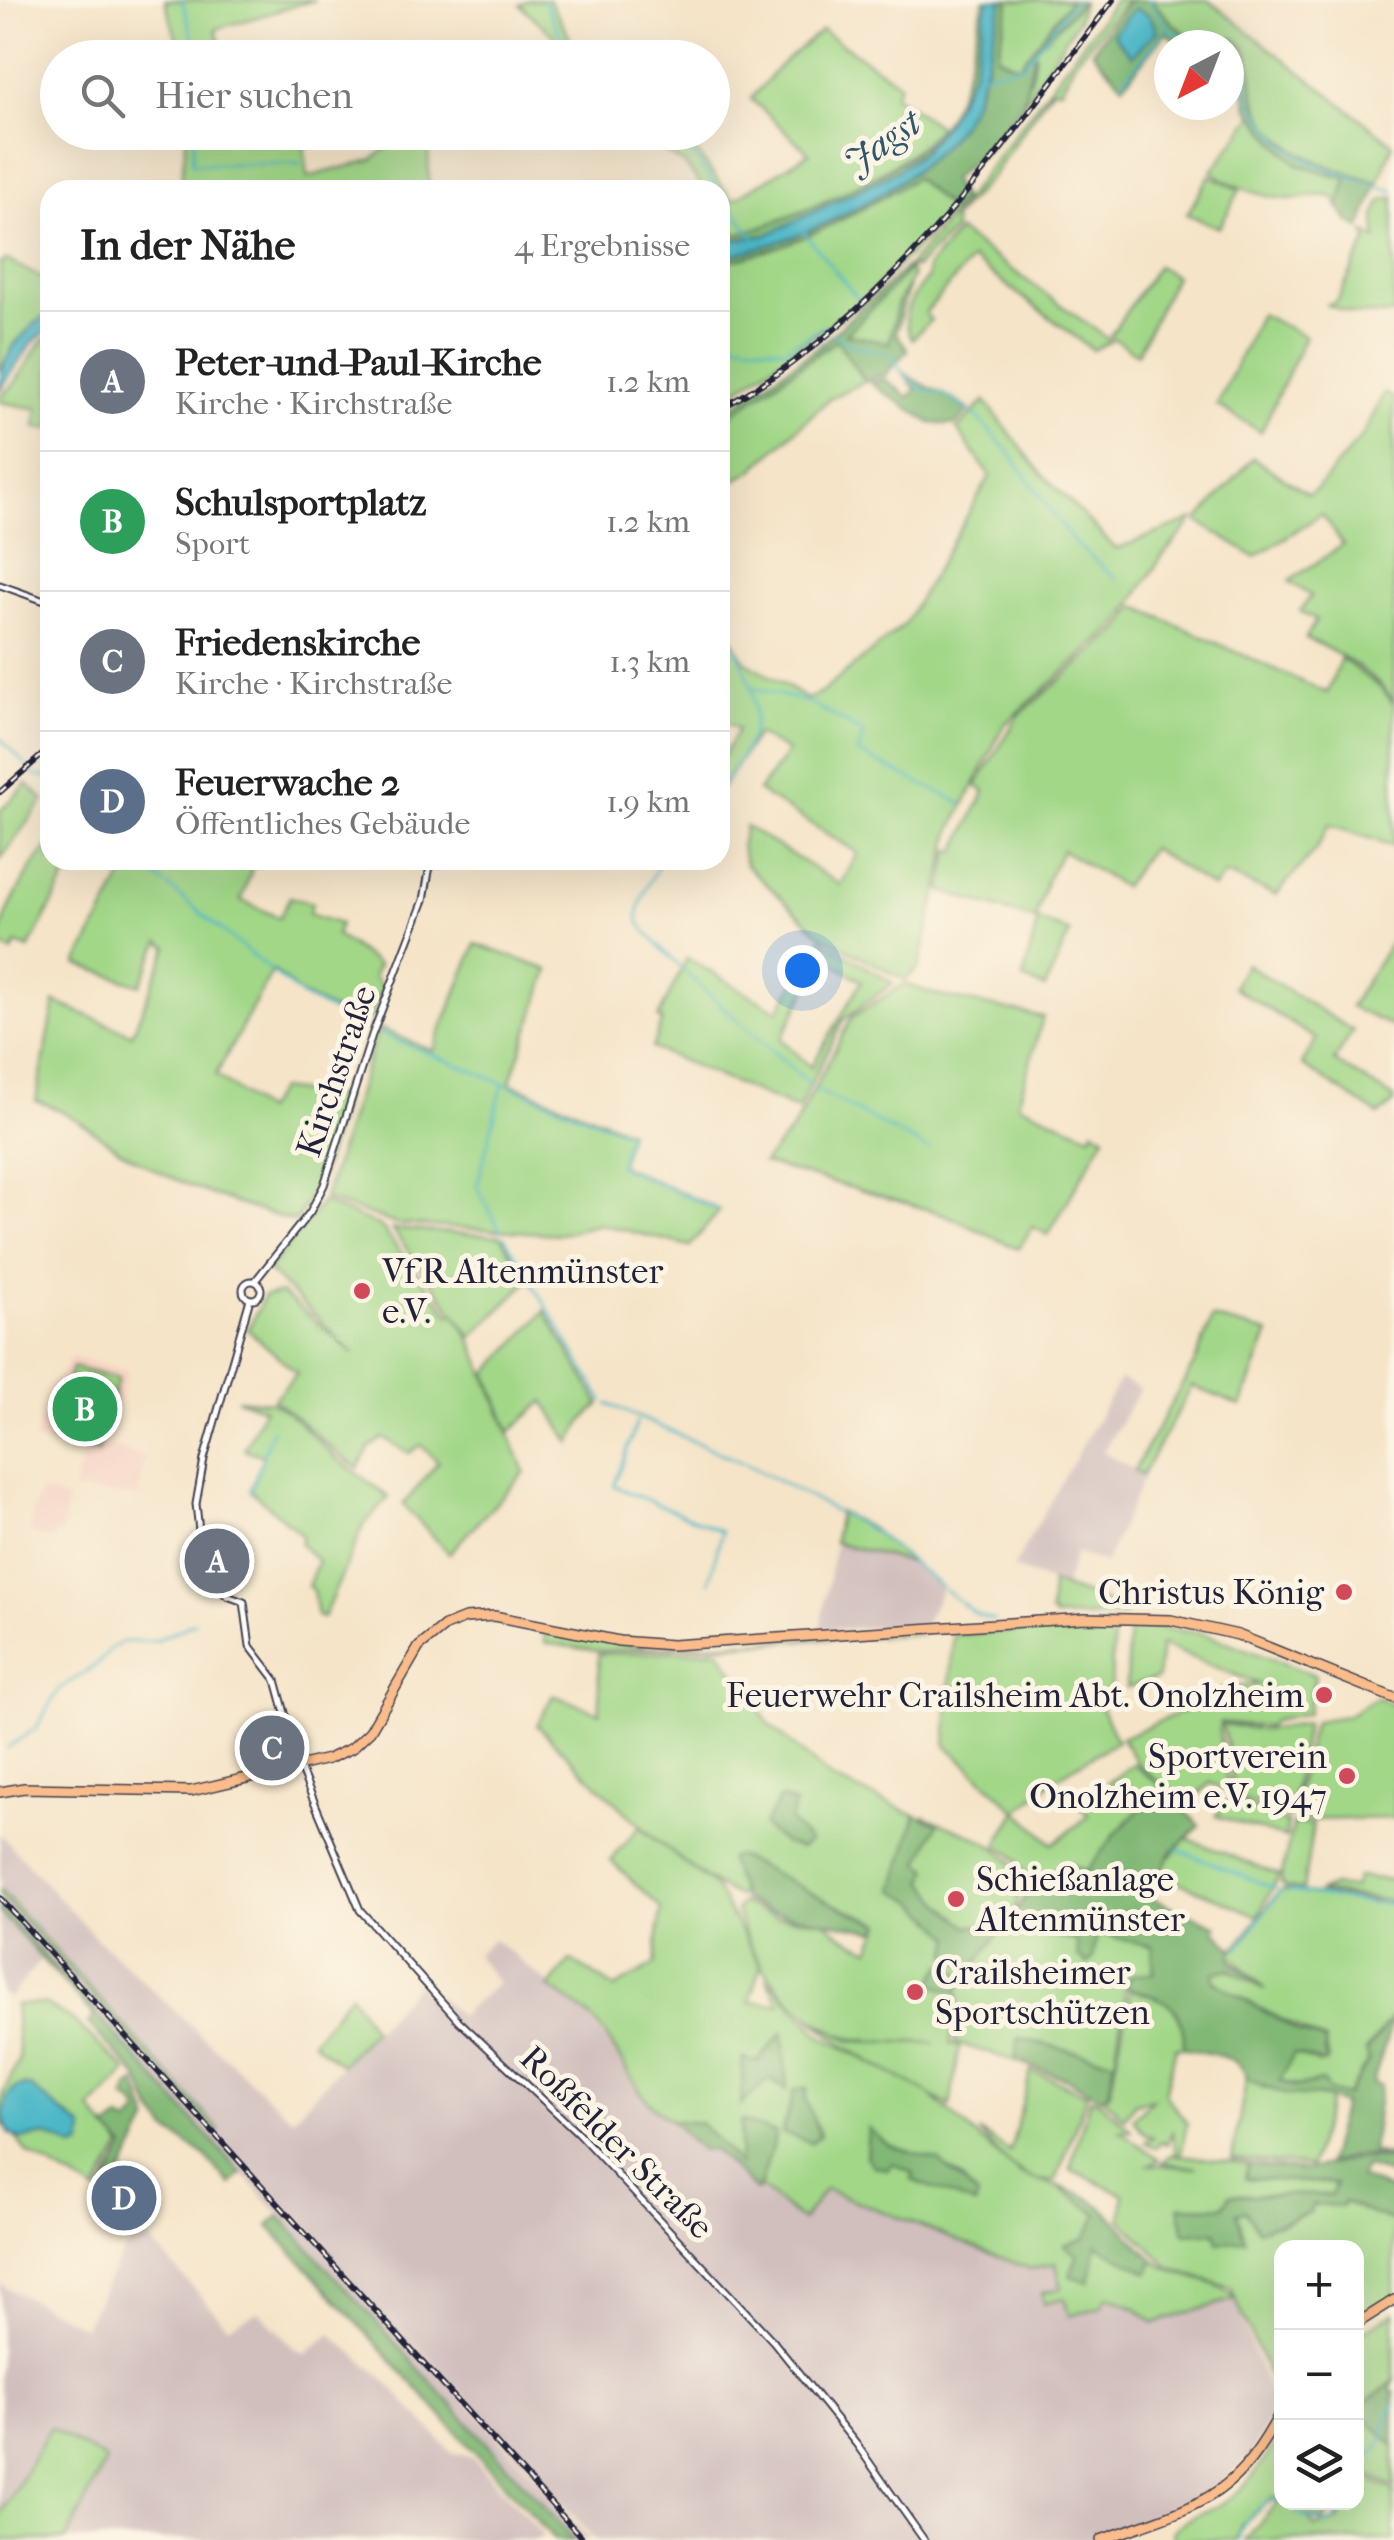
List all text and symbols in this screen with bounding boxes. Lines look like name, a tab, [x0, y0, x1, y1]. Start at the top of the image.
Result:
north arrow	[1154, 30, 1244, 120]
search box	[40, 40, 730, 150]
icon: search	[75, 68, 130, 123]
text: Hier suchen	[155, 73, 353, 118]
water label: Jagst	[835, 99, 932, 185]
text: In der Nähe	[80, 221, 295, 270]
text: 4 Ergebnisse	[514, 227, 690, 264]
text: Peter-und-Paul-Kirche	[175, 340, 542, 385]
text: A	[102, 363, 123, 400]
text: 1.2 km	[606, 363, 690, 400]
text: Kirche · Kirchstraße	[175, 385, 452, 422]
text: Schulsportplatz	[175, 480, 426, 525]
text: B	[102, 503, 123, 540]
text: 1.2 km	[606, 503, 690, 540]
text: Sport	[175, 525, 250, 562]
text: Friedenskirche	[175, 620, 420, 665]
text: C	[102, 643, 123, 680]
text: 1.3 km	[609, 643, 690, 680]
text: Kirche · Kirchstraße	[175, 665, 452, 702]
text: Feuerwache 2	[175, 760, 400, 805]
text: D	[100, 783, 125, 820]
text: 1.9 km	[606, 783, 690, 820]
text: Öffentliches Gebäude	[175, 805, 470, 842]
your location	[777, 945, 828, 996]
street label: Kirchstraße	[288, 980, 385, 1162]
place label: VfR Altenmünster e.V.	[381, 1251, 663, 1332]
marker: VfR Altenmünster e.V.	[351, 1280, 373, 1302]
pin: B	[52, 1372, 118, 1446]
pin: A	[184, 1524, 250, 1598]
place label: Christus König	[1098, 1572, 1324, 1613]
marker: Christus König	[1333, 1581, 1355, 1603]
place label: Feuerwehr Crailsheim Abt. Onolzheim	[726, 1675, 1304, 1716]
marker: Feuerwehr Crailsheim Abt. Onolzheim	[1313, 1684, 1335, 1706]
pin: C	[240, 1710, 304, 1786]
place label: Sportverein Onolzheim e.V. 1947	[1029, 1736, 1327, 1817]
marker: Sportverein Onolzheim e.V. 1947	[1336, 1765, 1358, 1787]
place label: Schießanlage Altenmünster	[974, 1859, 1185, 1940]
marker: Schießanlage Altenmünster	[945, 1888, 967, 1910]
place label: Crailsheimer Sportschützen	[935, 1952, 1150, 2033]
marker: Crailsheimer Sportschützen	[904, 1981, 926, 2003]
street label: Roßfelder Straße	[512, 2037, 722, 2247]
pin: D	[92, 2160, 156, 2236]
map controls	[1274, 2240, 1364, 2510]
button: +	[1274, 2240, 1364, 2330]
button: −	[1274, 2330, 1364, 2420]
button: layers	[1274, 2420, 1364, 2510]

